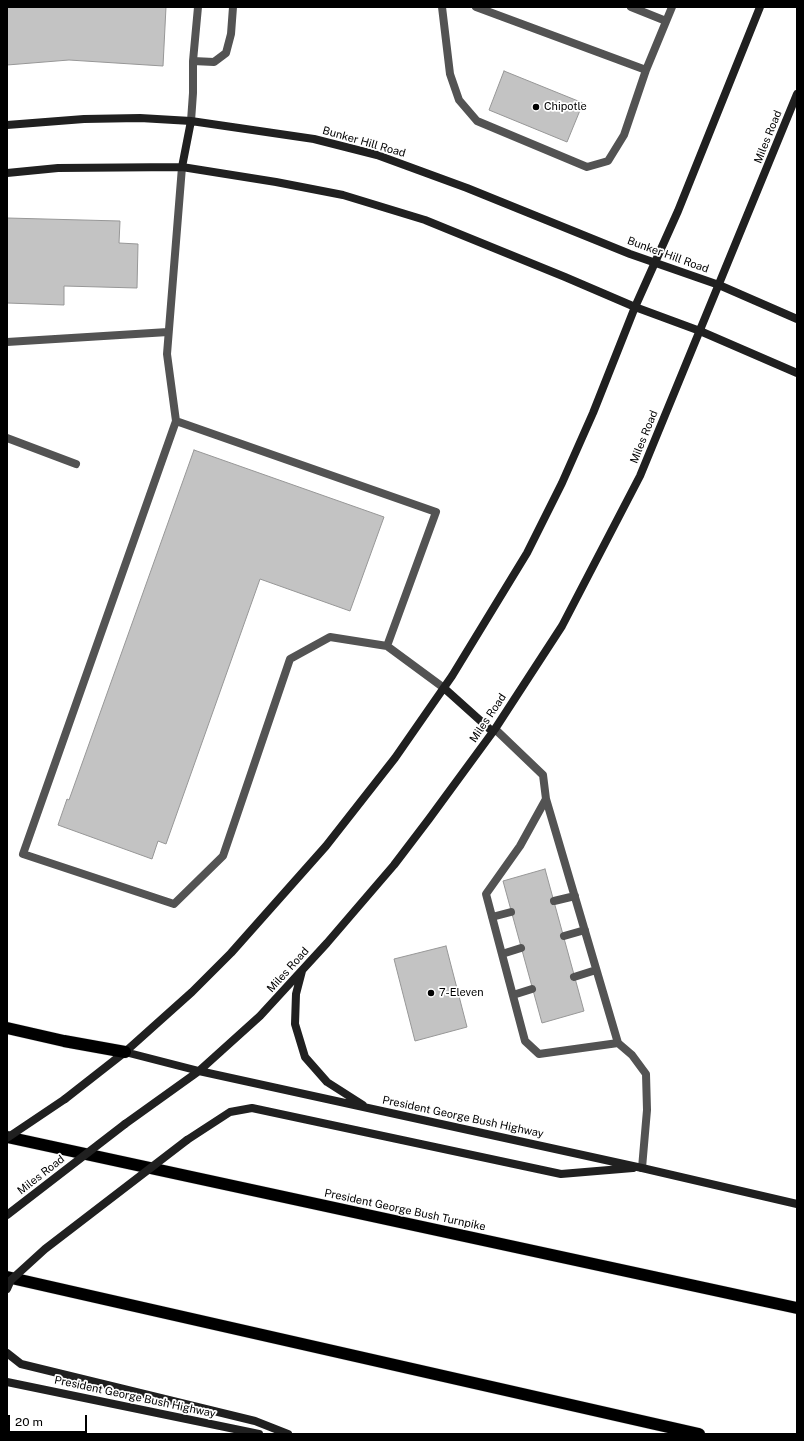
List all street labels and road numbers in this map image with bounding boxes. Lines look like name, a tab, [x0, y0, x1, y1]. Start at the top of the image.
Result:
street label: Miles Road	[751, 109, 785, 165]
street label: Bunker Hill Road	[321, 124, 407, 160]
street label: Bunker Hill Road	[625, 234, 711, 276]
street label: Miles Road	[627, 409, 661, 465]
street label: Miles Road	[467, 691, 509, 745]
street label: Miles Road	[264, 945, 312, 995]
street label: President George Bush Highway	[381, 1093, 545, 1141]
street label: Miles Road	[15, 1153, 67, 1197]
street label: President George Bush Turnpike	[323, 1186, 487, 1234]
street label: President George Bush Highway	[53, 1373, 217, 1421]

